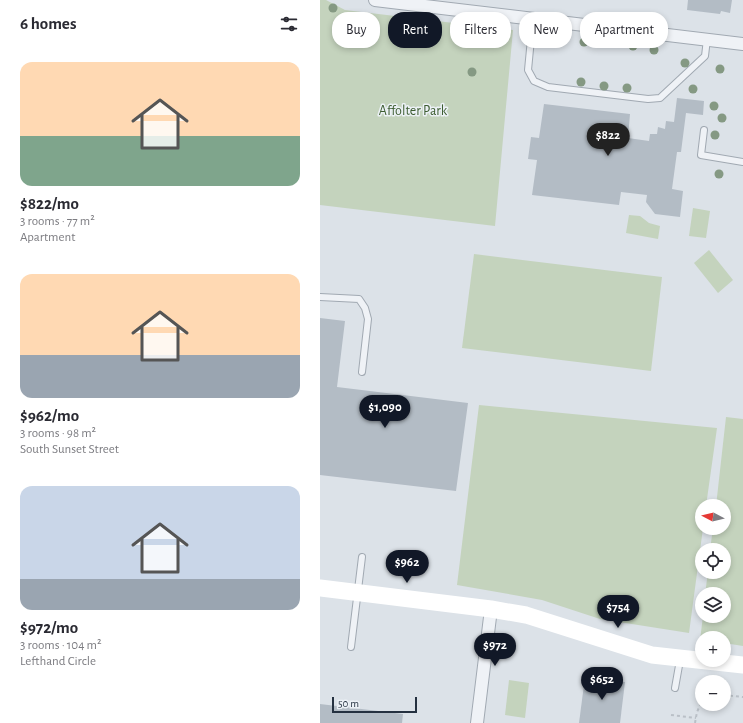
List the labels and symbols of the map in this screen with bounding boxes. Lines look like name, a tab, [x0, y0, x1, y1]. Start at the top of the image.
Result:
park label: Affolter Park	[379, 104, 448, 118]
pin: $822	[584, 123, 632, 157]
pin: $1,090	[352, 395, 418, 429]
north arrow	[695, 499, 731, 535]
pin: $962	[383, 550, 431, 584]
pin: $754	[594, 595, 642, 629]
pin: $972	[471, 633, 519, 667]
pin: $652	[578, 667, 626, 701]
scale bar	[332, 695, 417, 714]

